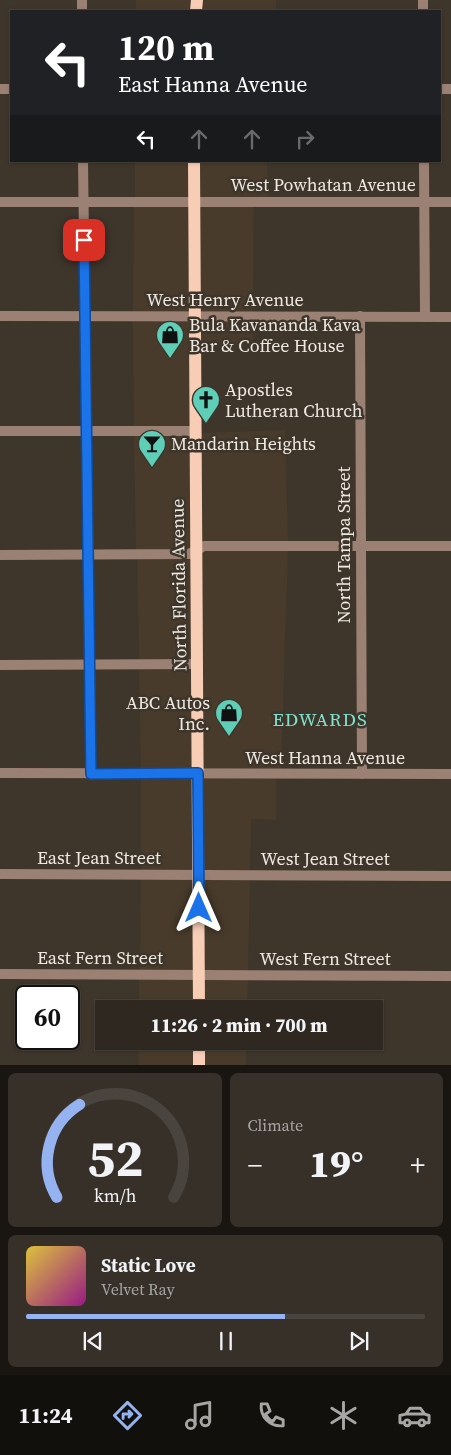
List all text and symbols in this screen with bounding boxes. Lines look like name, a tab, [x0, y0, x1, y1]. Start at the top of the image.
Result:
text: 120 m	[118, 24, 214, 72]
icon: left	[35, 30, 100, 95]
text: East Hanna Avenue	[118, 69, 308, 99]
icon: left	[132, 125, 160, 153]
icon: ahead	[185, 125, 213, 153]
icon: ahead	[238, 125, 266, 153]
icon: right	[291, 125, 319, 153]
street label: West Powhatan Avenue	[230, 172, 416, 197]
pin	[63, 219, 105, 261]
icon: arrive	[70, 226, 98, 254]
street label: West Henry Avenue	[146, 287, 304, 312]
place label: Bula Kavananda Kava Bar & Coffee House	[189, 312, 361, 358]
shop icon: Bula Kavananda Kava Bar & Coffee House	[155, 320, 185, 359]
place label: Apostles Lutheran Church	[225, 377, 363, 423]
church icon: Apostles Lutheran Church	[191, 385, 221, 424]
bar icon: Mandarin Heights	[137, 429, 167, 468]
place label: Mandarin Heights	[171, 431, 316, 456]
street label: North Tampa Street	[331, 466, 356, 623]
street label: North Florida Avenue	[164, 498, 193, 672]
place label: ABC Autos Inc.	[126, 690, 210, 736]
shop icon: ABC Autos Inc.	[214, 698, 244, 737]
district label: EDWARDS	[272, 706, 368, 732]
street label: West Hanna Avenue	[245, 745, 405, 770]
street label: East Jean Street	[37, 845, 161, 870]
street label: West Jean Street	[260, 846, 390, 871]
position arrow	[172, 881, 224, 933]
street label: East Fern Street	[37, 945, 163, 970]
street label: West Fern Street	[259, 946, 391, 971]
speed limit sign: 60	[15, 985, 80, 1050]
text: 11:26 · 2 min · 700 m	[150, 1012, 328, 1038]
text: Climate	[248, 1114, 303, 1136]
text: 52	[87, 1122, 143, 1193]
text: 19°	[309, 1138, 363, 1190]
text: −	[248, 1146, 262, 1184]
text: +	[410, 1146, 425, 1184]
text: km/h	[93, 1183, 136, 1208]
text: Static Love	[101, 1252, 196, 1278]
text: Velvet Ray	[101, 1278, 175, 1300]
icon: previous	[79, 1327, 107, 1355]
icon: pause	[212, 1327, 240, 1355]
icon: next	[345, 1327, 373, 1355]
icon: directions	[110, 1398, 145, 1433]
icon: music	[182, 1398, 217, 1433]
icon: phone	[254, 1398, 289, 1433]
icon: climate	[326, 1398, 361, 1433]
icon: car	[397, 1398, 432, 1433]
text: 11:24	[18, 1400, 73, 1430]

